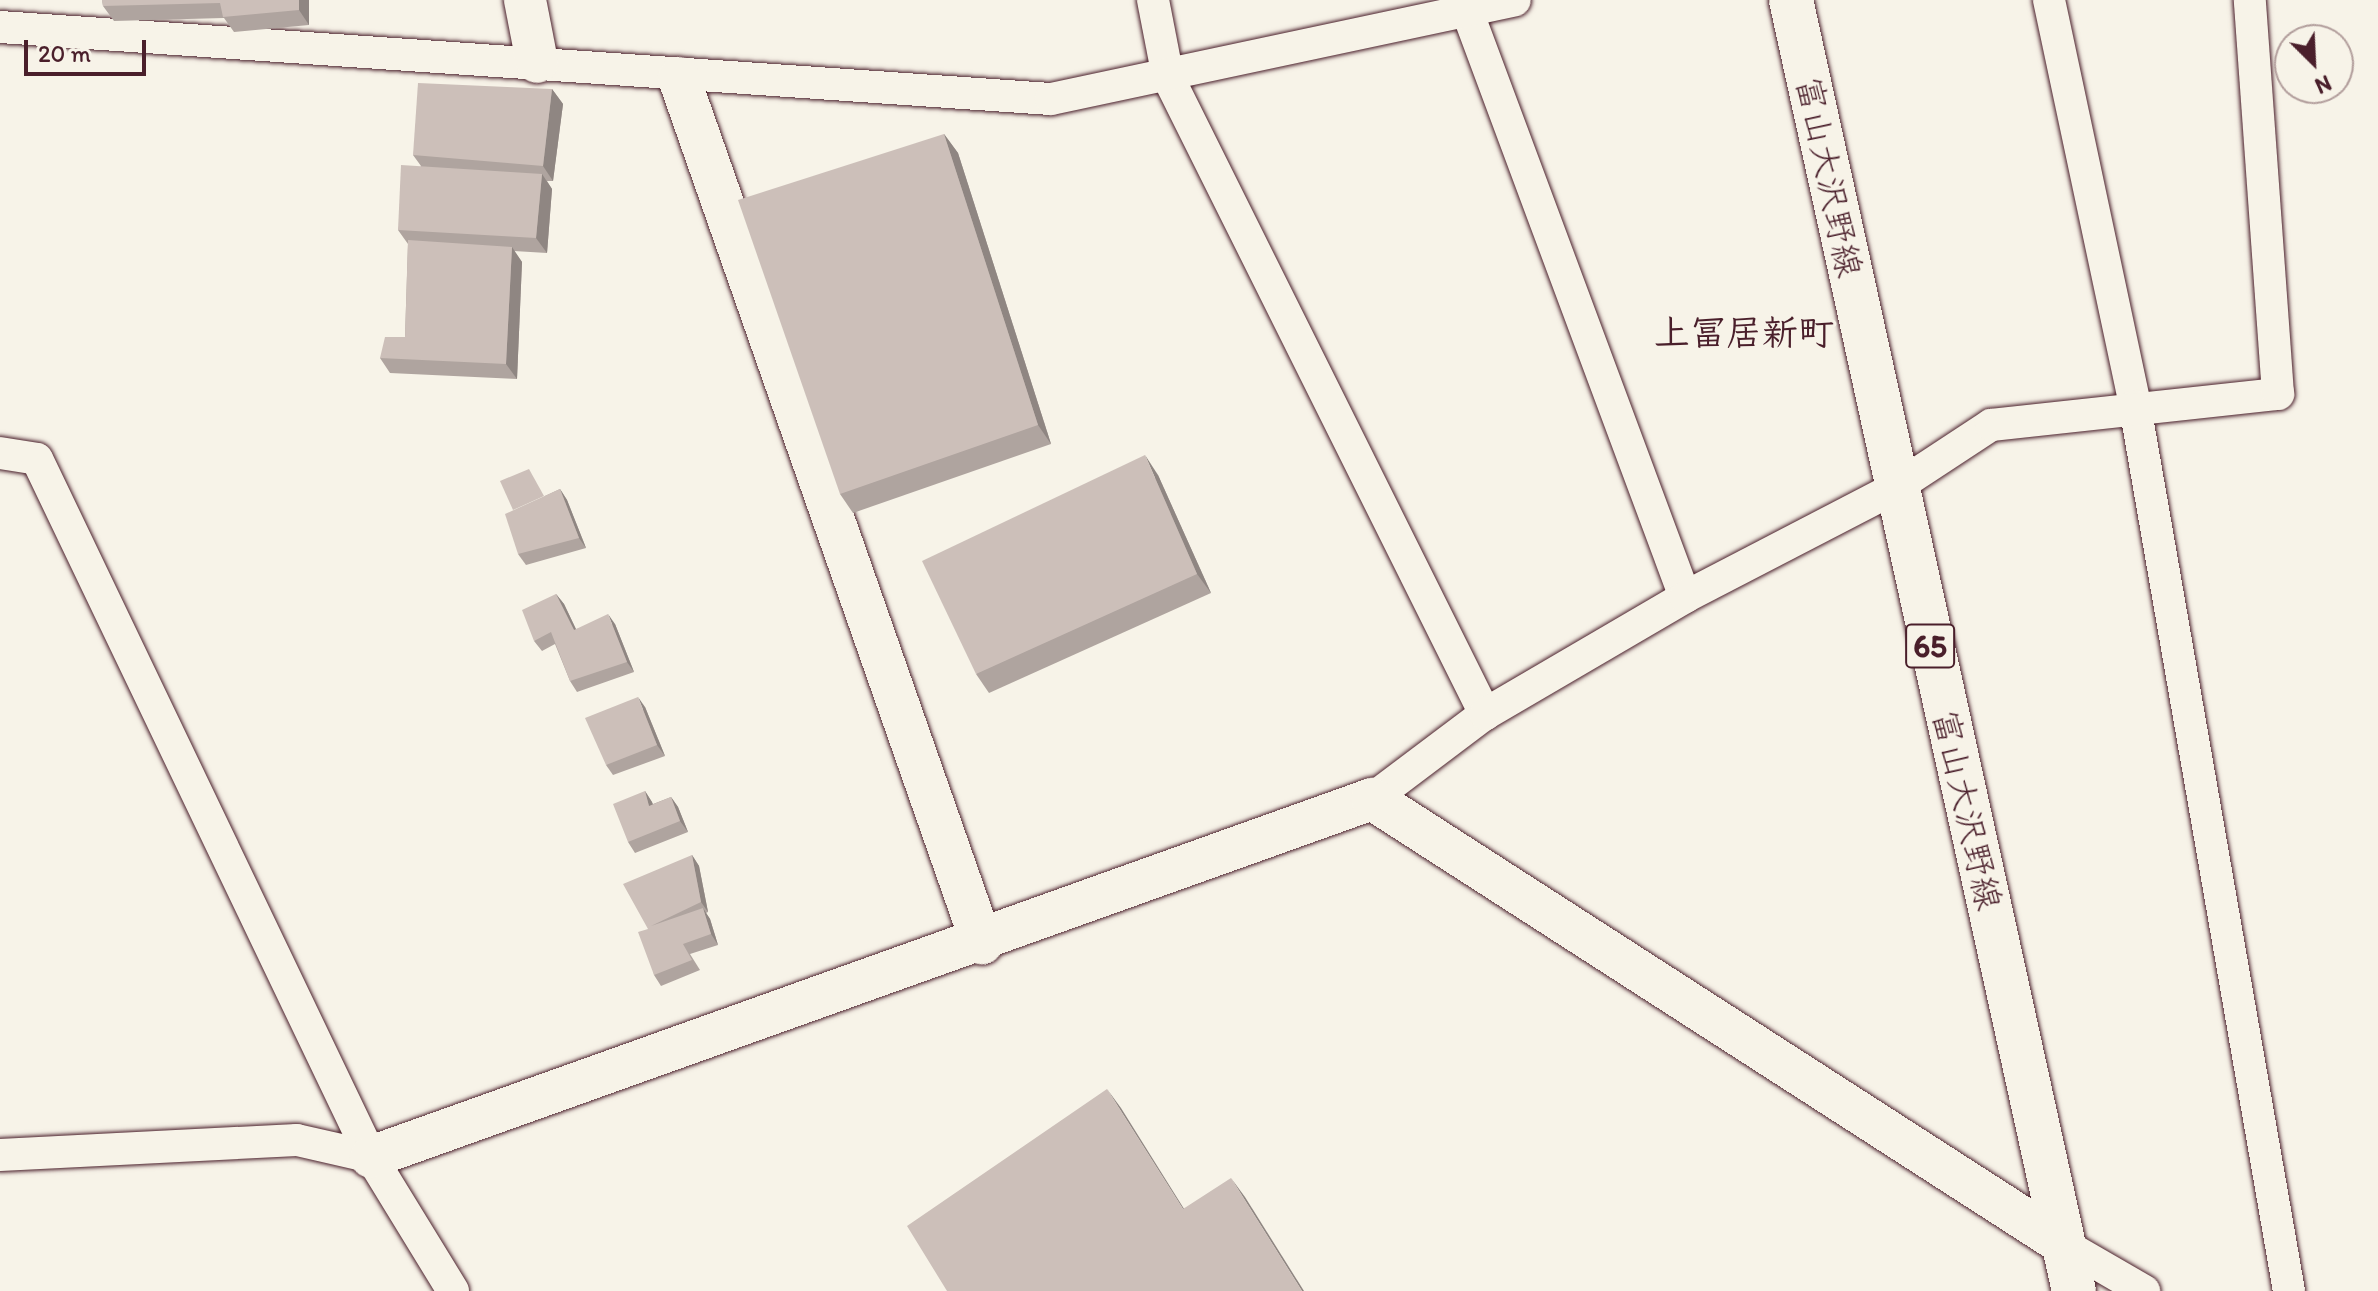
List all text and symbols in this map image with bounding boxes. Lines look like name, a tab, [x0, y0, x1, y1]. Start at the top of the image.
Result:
scale bar	[28, 24, 150, 74]
north arrow	[2274, 24, 2354, 104]
text: 20 m	[38, 39, 91, 68]
text: N	[2311, 69, 2335, 100]
street label: 富山大沢野線	[1788, 73, 1870, 281]
district label: 上冨居新町	[1654, 311, 1834, 355]
road number: 65	[1904, 618, 1956, 674]
street label: 富山大沢野線	[1924, 706, 2010, 914]

